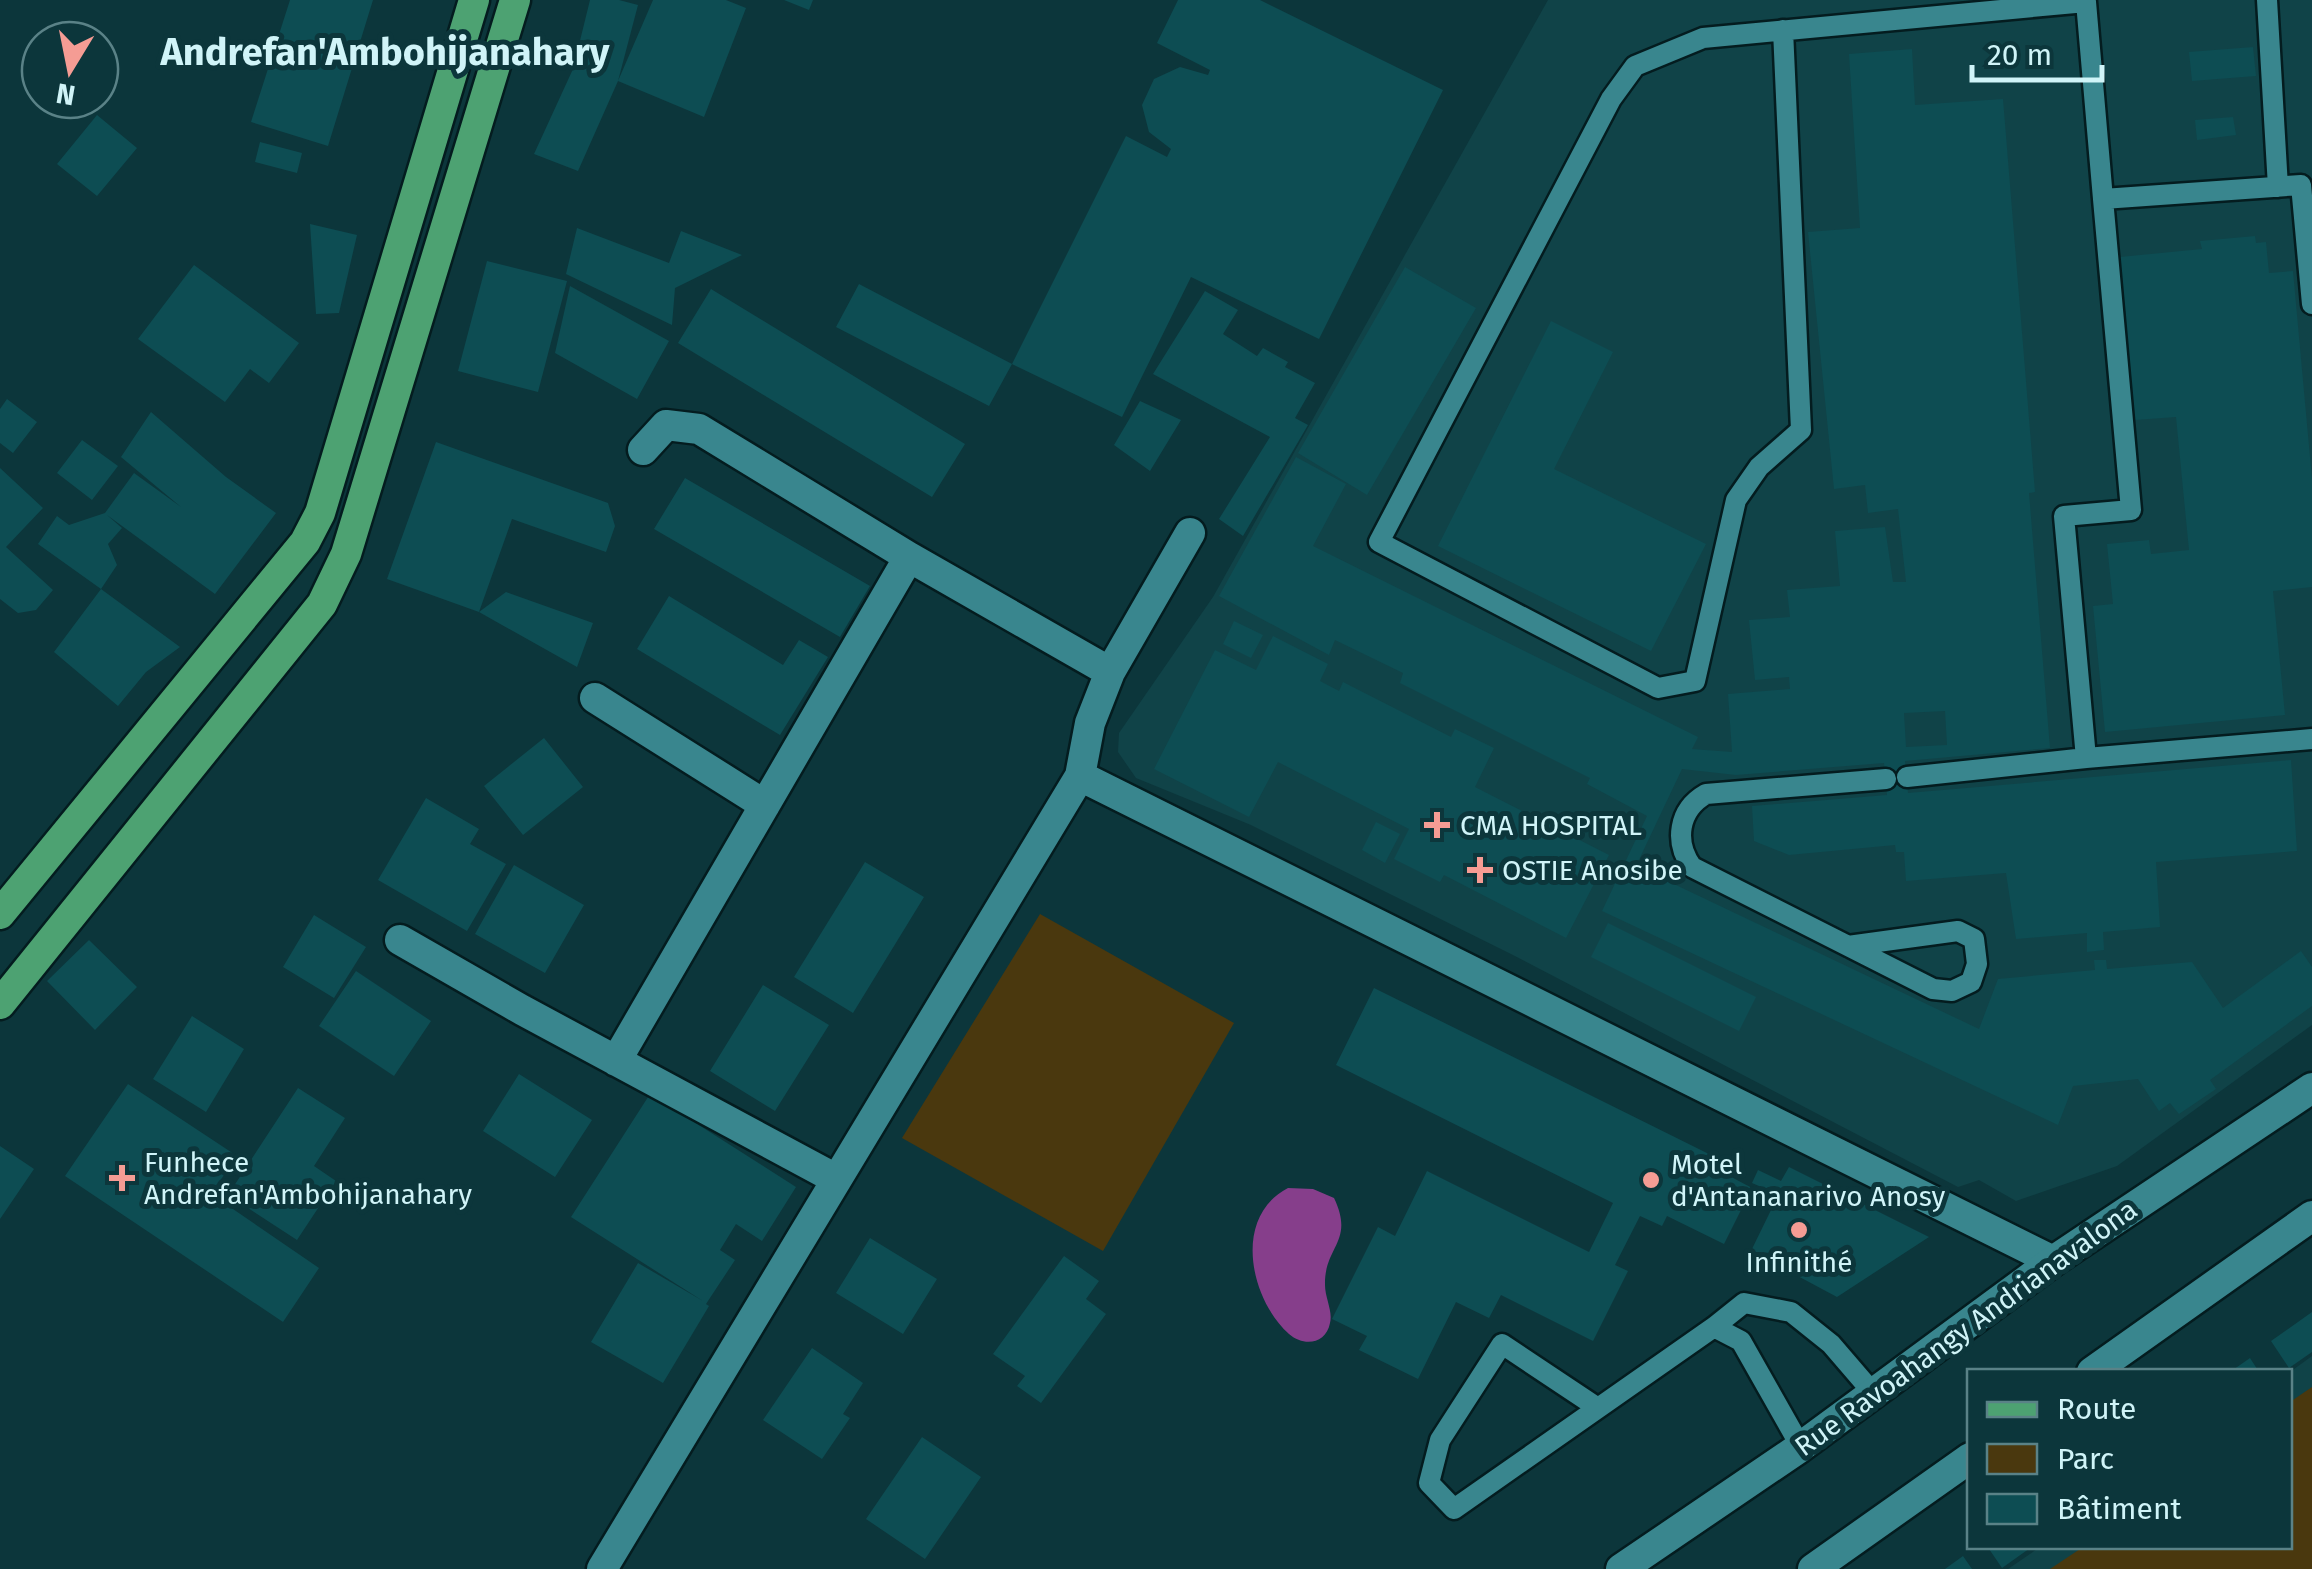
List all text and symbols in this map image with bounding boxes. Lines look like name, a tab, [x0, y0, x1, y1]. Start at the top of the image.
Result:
north arrow	[20, 20, 120, 120]
scale bar	[1972, 20, 2102, 82]
district label: Andrefan'Ambohijanahary	[159, 29, 610, 75]
text: 20 m	[1987, 37, 2052, 73]
text: N	[54, 76, 78, 112]
place label: CMA HOSPITAL	[1460, 809, 1642, 842]
marker: CMA HOSPITAL	[1424, 812, 1450, 838]
place label: OSTIE Anosibe	[1502, 854, 1683, 887]
marker: OSTIE Anosibe	[1467, 857, 1493, 883]
place label: Funhece Andrefan'Ambohijanahary	[144, 1146, 472, 1211]
place label: Motel d'Antananarivo Anosy	[1671, 1148, 1945, 1213]
marker: Funhece Andrefan'Ambohijanahary	[109, 1165, 135, 1191]
marker: Motel d'Antananarivo Anosy	[1640, 1169, 1662, 1191]
street label: Rue Ravoahangy Andrianavalona	[1788, 1193, 2144, 1463]
marker: Infinithé	[1788, 1219, 1810, 1241]
place label: Infinithé	[1746, 1246, 1852, 1279]
legend	[1967, 1369, 2292, 1549]
text: Route	[2057, 1391, 2136, 1427]
text: Parc	[2057, 1441, 2114, 1477]
text: Bâtiment	[2057, 1491, 2181, 1527]

